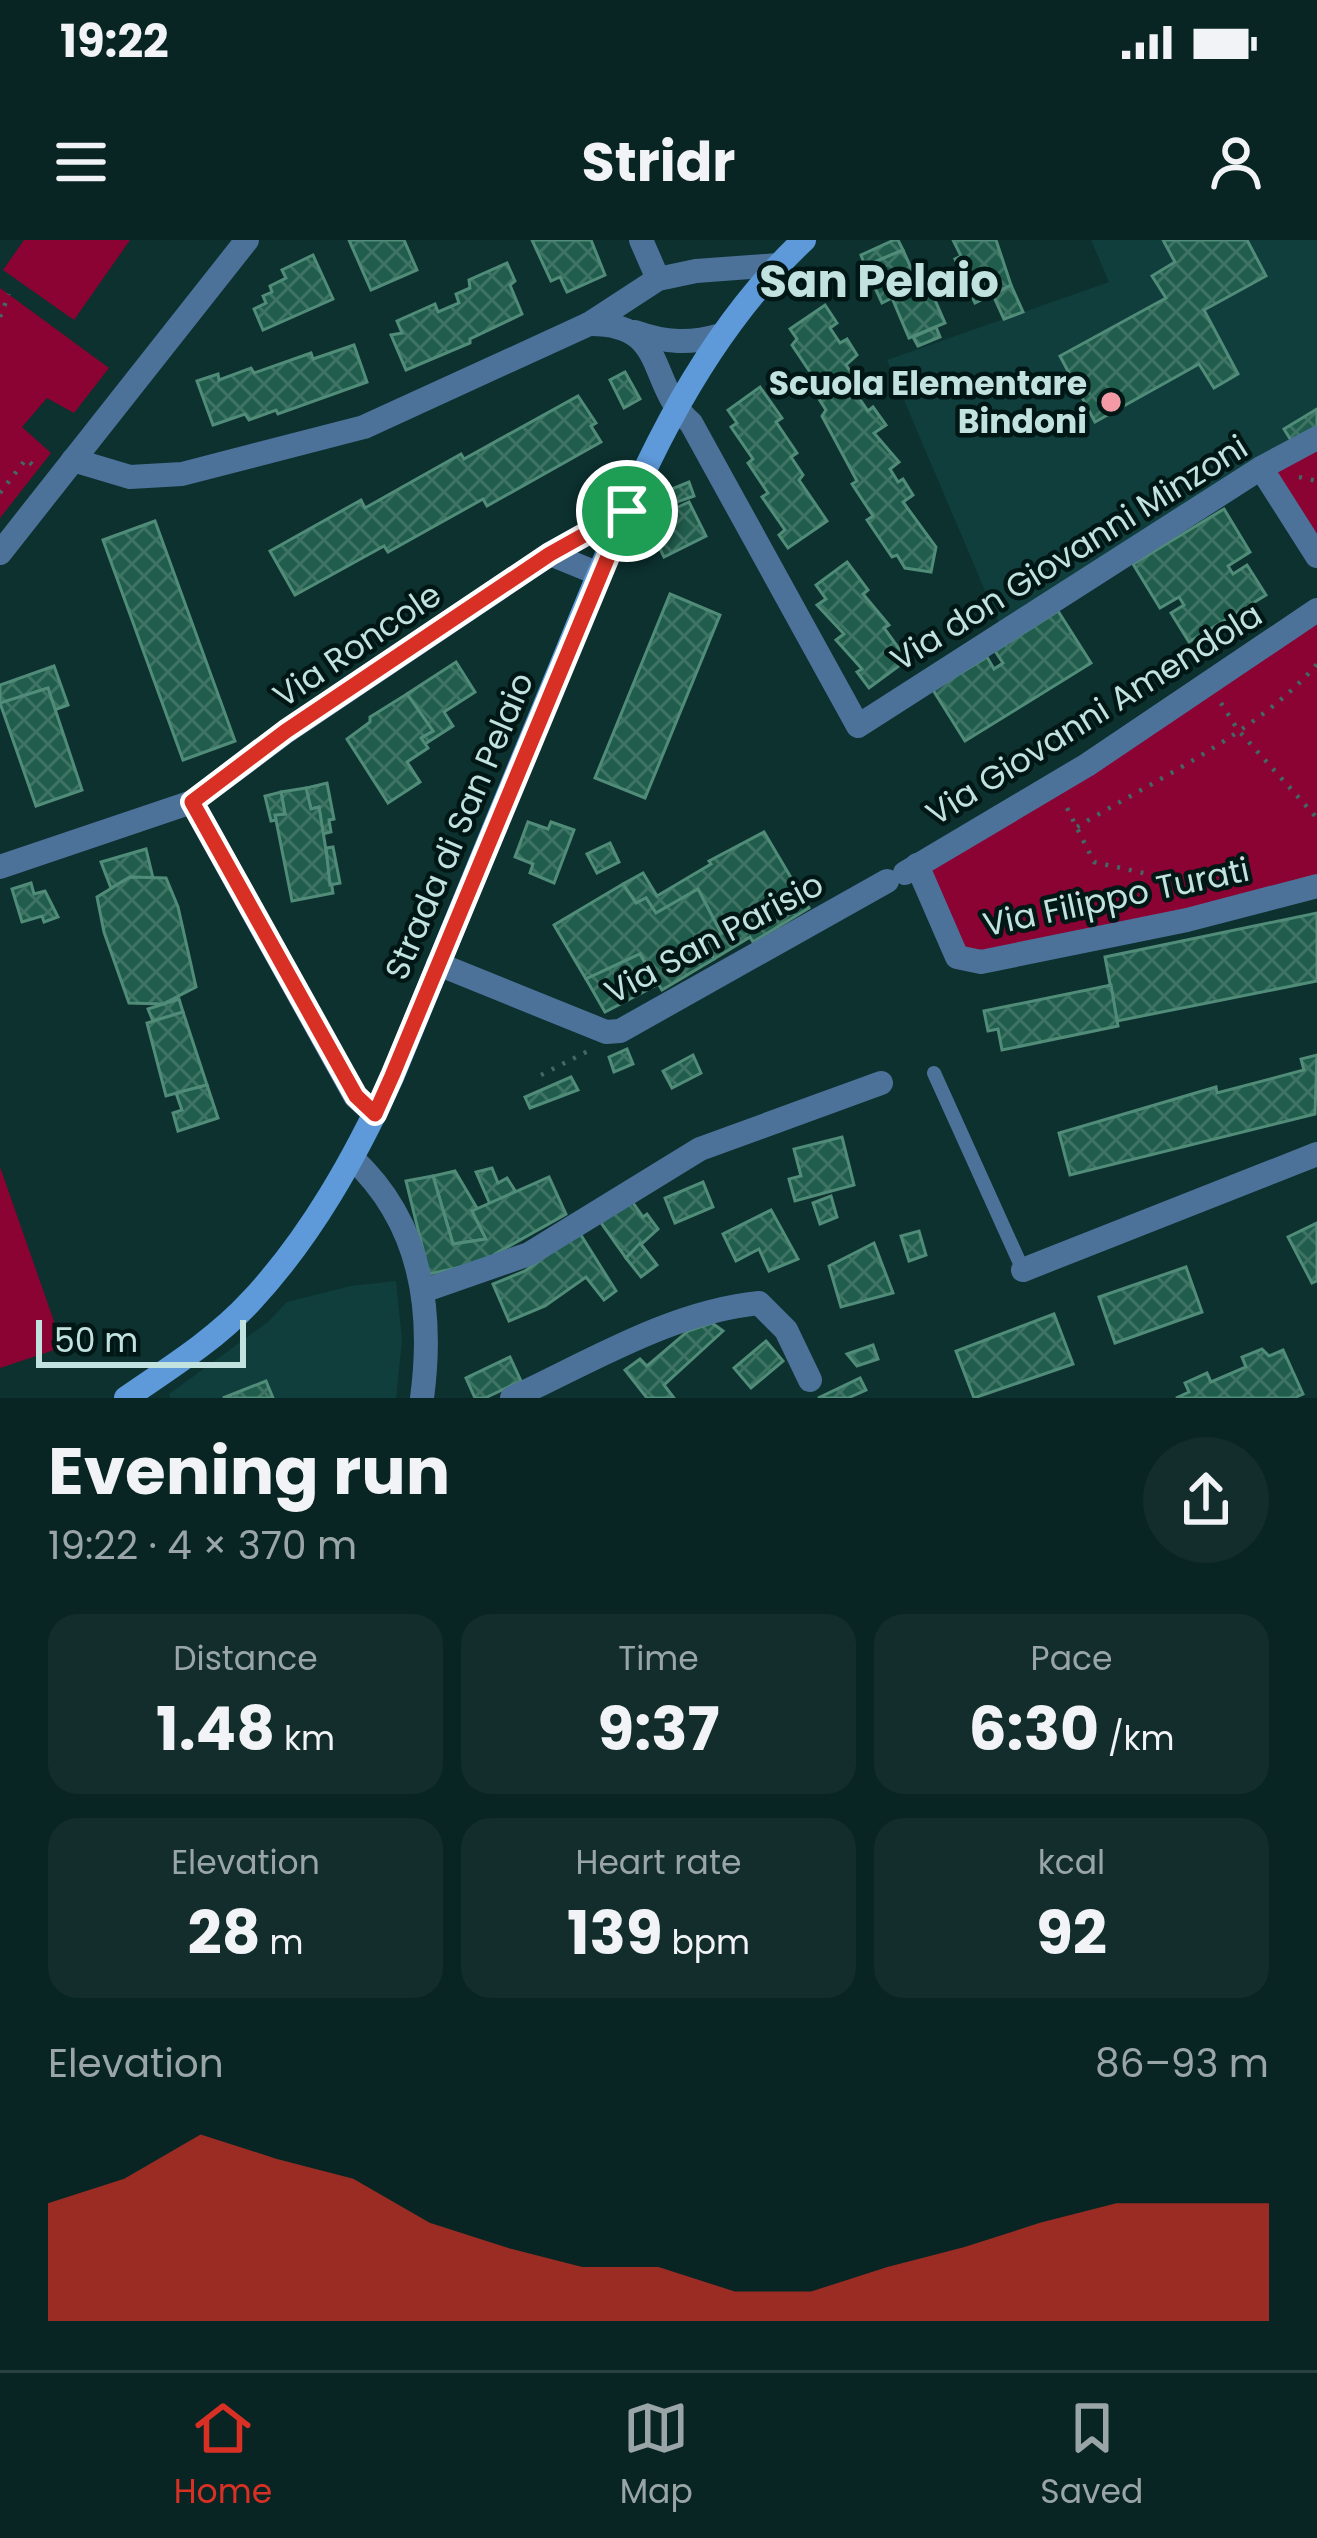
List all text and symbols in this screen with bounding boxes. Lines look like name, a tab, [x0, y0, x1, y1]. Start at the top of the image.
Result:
text: 19:22	[60, 10, 169, 73]
text: Stridr	[582, 124, 735, 200]
icon: menu	[48, 129, 114, 195]
icon: person	[1203, 129, 1269, 195]
district label: San Pelaio	[759, 250, 999, 313]
place label: Scuola Elementare Bindoni	[769, 360, 1087, 445]
marker: Scuola Elementare Bindoni	[1098, 389, 1124, 415]
street label: Via don Giovanni Minzoni	[881, 424, 1257, 682]
pin	[576, 460, 678, 562]
icon: arrive	[594, 478, 660, 544]
street label: Via Roncole	[264, 571, 450, 719]
street label: Via Giovanni Amendola	[917, 591, 1271, 837]
street label: Strada di San Pelaio	[373, 665, 545, 987]
street label: Via Filippo Turati	[979, 846, 1253, 948]
street label: Via San Parisio	[596, 861, 832, 1015]
scale bar	[36, 1314, 246, 1367]
text: 50 m	[54, 1317, 138, 1364]
text: Evening run	[48, 1425, 450, 1517]
button: share	[1143, 1437, 1269, 1563]
text: 19:22 · 4 × 370 m	[48, 1518, 357, 1573]
text: Distance	[173, 1635, 318, 1682]
text: Time	[618, 1635, 699, 1682]
text: Pace	[1031, 1635, 1112, 1682]
text: 1.48	[156, 1687, 275, 1771]
text: 9:37	[597, 1687, 720, 1771]
text: 6:30	[968, 1687, 1099, 1771]
text: km	[275, 1715, 335, 1762]
text: /km	[1099, 1715, 1175, 1762]
text: Elevation	[171, 1839, 320, 1886]
text: Heart rate	[576, 1839, 741, 1886]
text: kcal	[1038, 1839, 1105, 1886]
text: 28	[188, 1891, 261, 1975]
text: 139	[567, 1891, 663, 1975]
text: 92	[1036, 1891, 1107, 1975]
text: m	[261, 1919, 303, 1966]
text: bpm	[663, 1919, 750, 1966]
text: Elevation	[48, 2036, 224, 2091]
text: 86–93 m	[1095, 2036, 1269, 2091]
tab: Home	[174, 2395, 272, 2517]
tab: Map	[620, 2395, 693, 2517]
tab: Saved	[1040, 2395, 1143, 2517]

